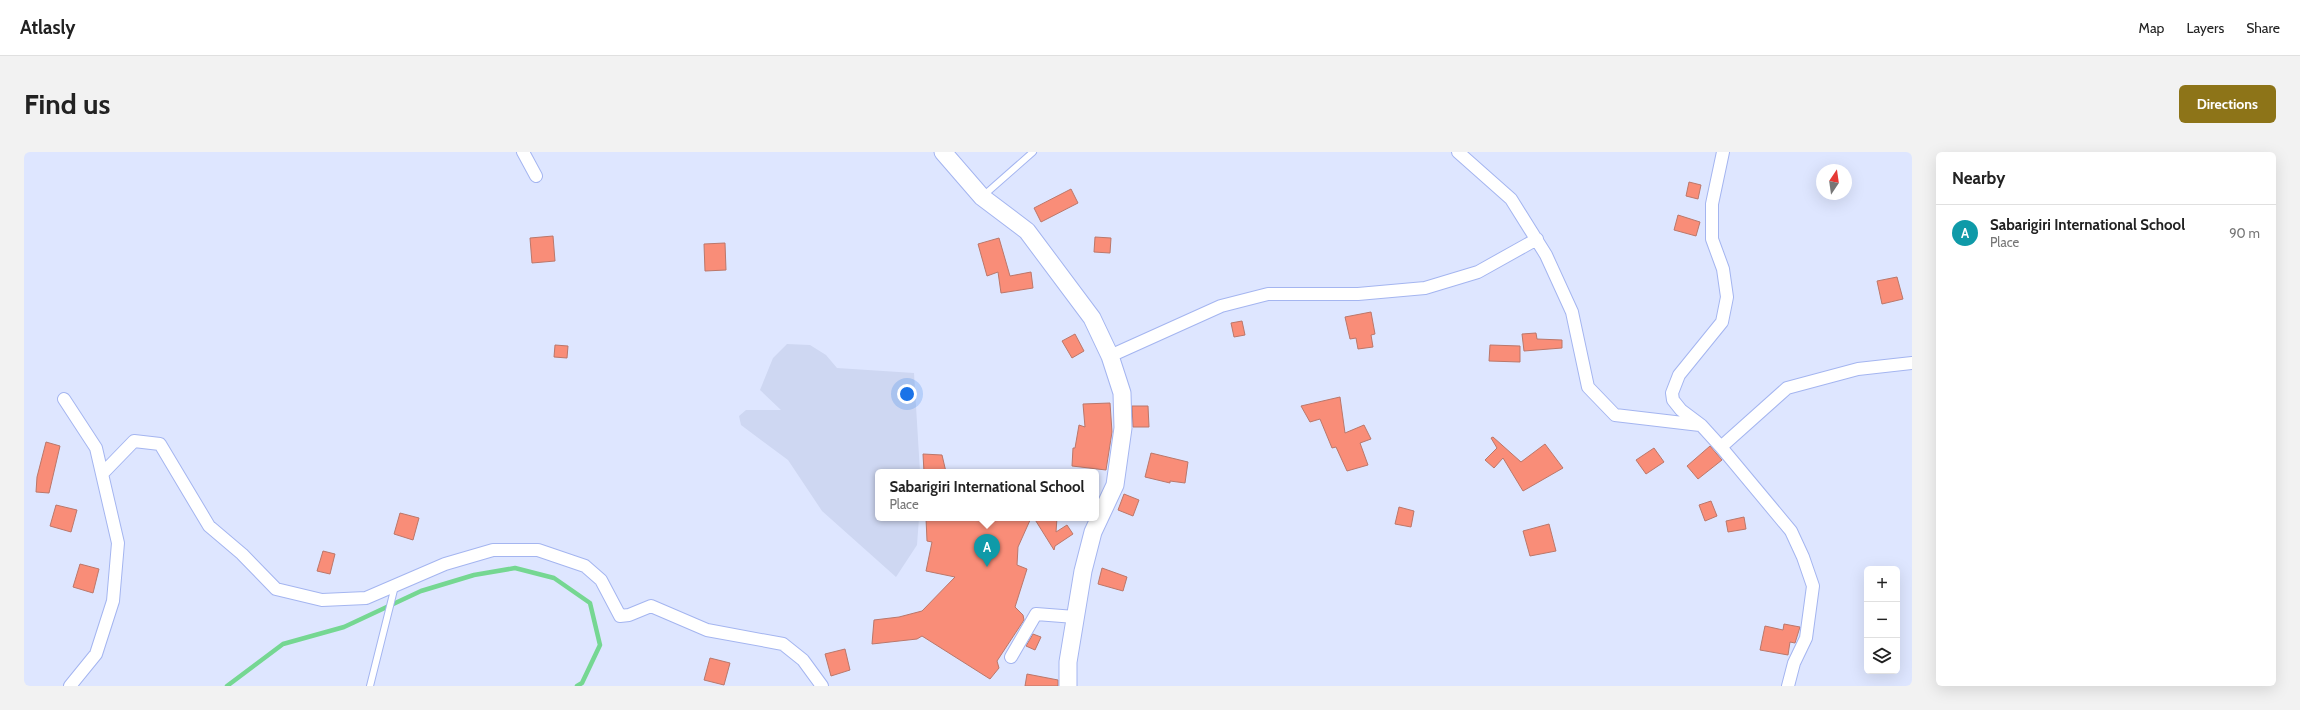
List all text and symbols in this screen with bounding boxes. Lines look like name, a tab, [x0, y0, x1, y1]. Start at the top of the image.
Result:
text: Atlasly	[20, 16, 76, 39]
text: Map	[2139, 19, 2164, 37]
text: Layers	[2186, 19, 2224, 37]
text: Share	[2246, 19, 2280, 37]
button: Directions	[2179, 85, 2276, 123]
text: Find us	[24, 87, 110, 121]
north arrow	[1816, 164, 1852, 200]
text: Nearby	[1952, 168, 2005, 188]
text: Sabarigiri International School	[1990, 216, 2185, 234]
text: A	[1961, 225, 1969, 241]
text: 90 m	[2229, 225, 2260, 241]
text: Place	[1990, 234, 2019, 250]
your location	[897, 384, 917, 404]
popup	[875, 469, 1099, 521]
text: Sabarigiri International School	[889, 478, 1085, 496]
text: Place	[889, 496, 919, 512]
pin: A	[974, 534, 1000, 567]
map controls	[1864, 566, 1900, 674]
button: +	[1864, 566, 1900, 602]
button: −	[1864, 602, 1900, 638]
button: layers	[1864, 638, 1900, 674]

